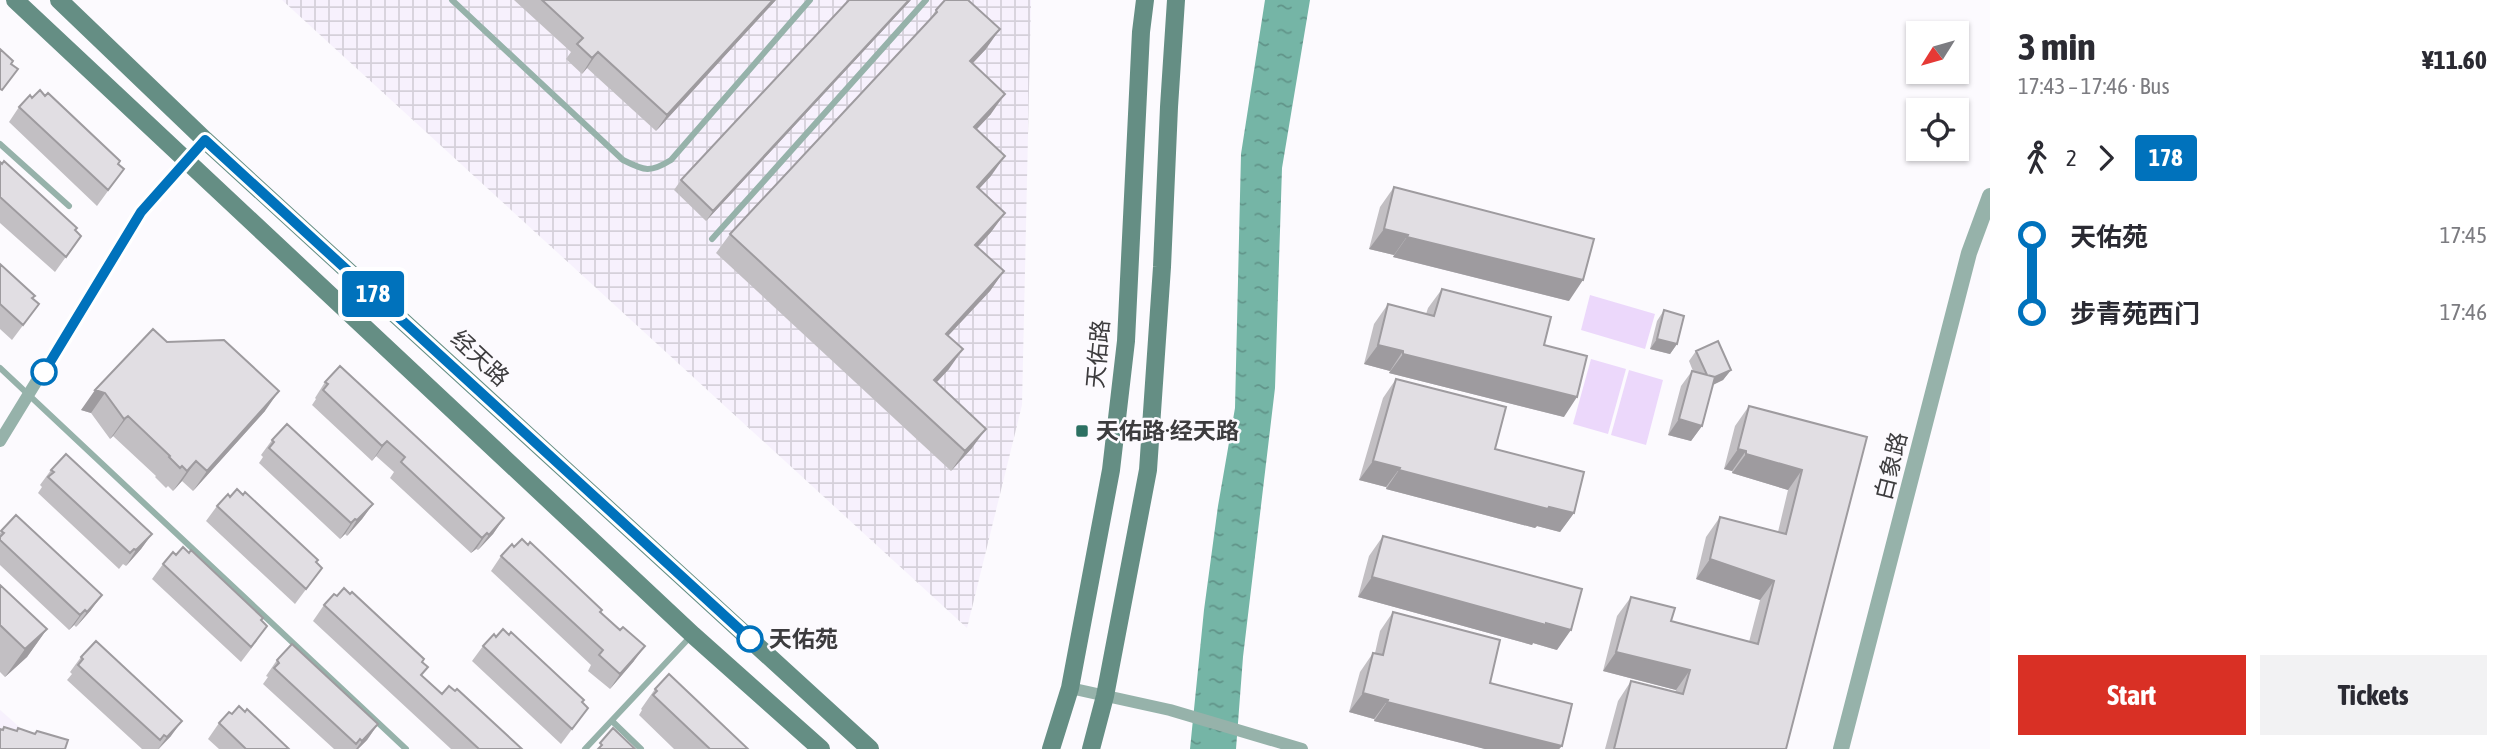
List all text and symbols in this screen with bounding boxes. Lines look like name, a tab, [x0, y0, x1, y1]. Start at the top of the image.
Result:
north arrow	[1906, 21, 1969, 84]
map controls	[1906, 21, 1969, 161]
text: 3 min	[2018, 25, 2096, 68]
text: ¥11.60	[2422, 45, 2487, 75]
text: 17:43 – 17:46 · Bus	[2018, 73, 2170, 99]
button: locate	[1906, 98, 1969, 161]
icon: walk	[2018, 139, 2056, 177]
icon: forward	[2087, 139, 2125, 177]
text: 178	[2149, 144, 2183, 171]
text: 2	[2066, 145, 2077, 171]
text: 天佑苑	[2070, 222, 2148, 252]
text: 17:45	[2440, 222, 2487, 248]
line badge: 178	[333, 271, 413, 317]
text: 178	[356, 280, 390, 307]
text: 步青苑西门	[2070, 299, 2200, 329]
text: 17:46	[2440, 299, 2487, 325]
street label: 天佑路	[1082, 318, 1114, 390]
street label: 经天路	[446, 325, 514, 391]
unlabelled marker	[31, 359, 57, 385]
place label: 天佑路·经天路	[1096, 418, 1239, 444]
marker: 天佑路·经天路	[1074, 423, 1090, 439]
street label: 白象路	[1870, 429, 1912, 503]
marker: 天佑苑	[737, 626, 763, 652]
place label: 天佑苑	[769, 626, 838, 652]
button: Start	[2018, 655, 2246, 735]
button: Tickets	[2260, 655, 2487, 735]

